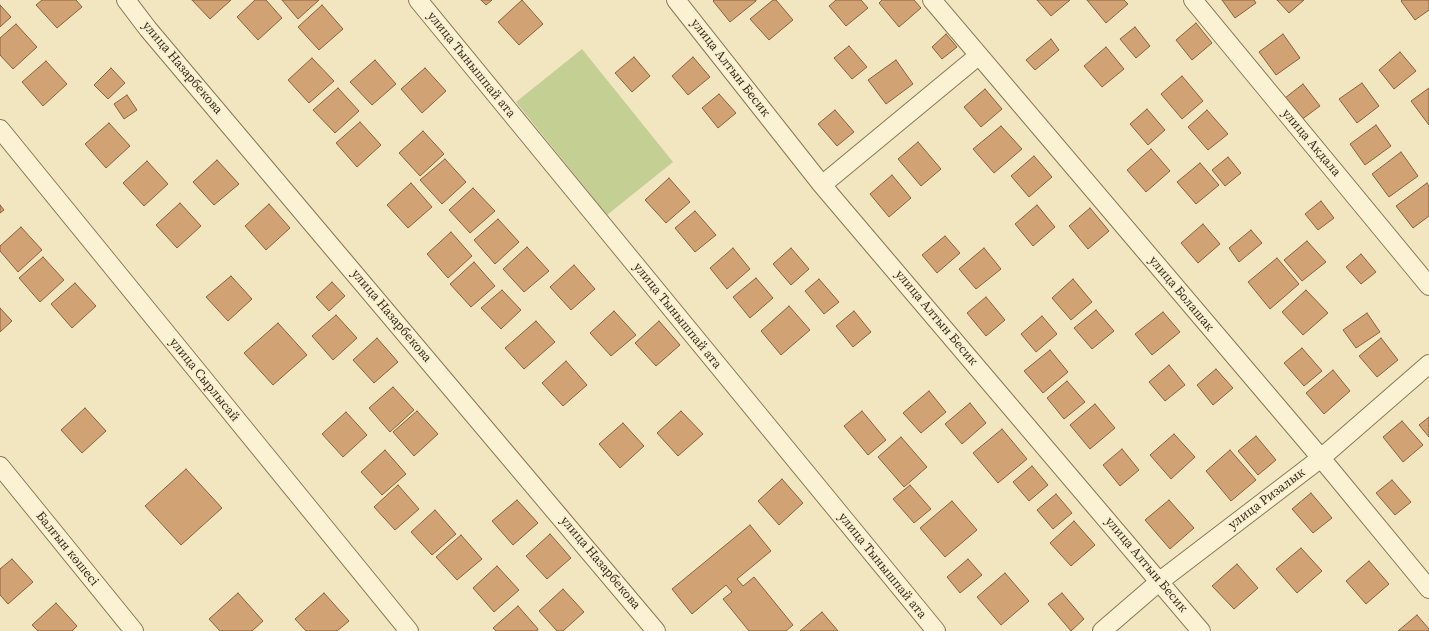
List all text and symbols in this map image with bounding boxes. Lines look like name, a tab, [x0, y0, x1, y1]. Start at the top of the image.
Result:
street label: улица Тынышпай ата	[423, 9, 519, 121]
street label: улица Алтын Бесик	[687, 16, 773, 120]
street label: улица Назарбекова	[138, 18, 226, 118]
street label: улица Акдала	[1278, 106, 1344, 180]
street label: улица Болашак	[1145, 253, 1217, 335]
street label: улица Тынышпай ата	[629, 260, 725, 372]
street label: улица Назарбекова	[347, 266, 435, 366]
street label: улица Алтын Бесик	[891, 267, 981, 369]
street label: улица Сырлысай	[165, 335, 243, 425]
street label: улица Ризалык	[1226, 465, 1308, 533]
street label: Балғын көшесі	[32, 509, 102, 589]
street label: улица Тынышпай ата	[834, 510, 930, 622]
street label: улица Назарбекова	[556, 513, 644, 613]
street label: улица Алтын Бесик	[1101, 514, 1191, 616]

